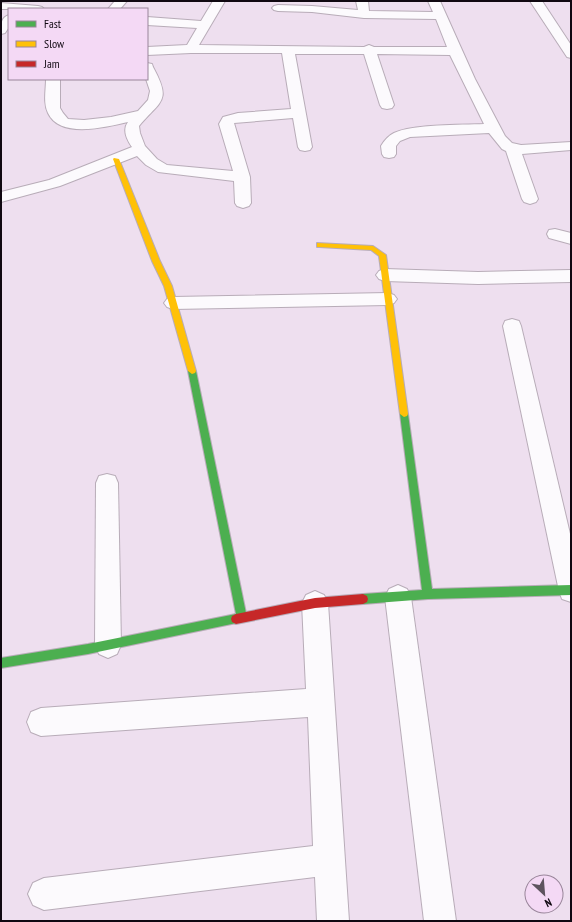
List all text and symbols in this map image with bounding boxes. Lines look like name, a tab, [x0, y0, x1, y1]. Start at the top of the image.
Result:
legend	[8, 8, 148, 80]
text: Fast	[44, 16, 62, 31]
text: Slow	[44, 36, 65, 51]
text: Jam	[43, 56, 60, 71]
north arrow	[524, 874, 564, 914]
text: N	[543, 895, 554, 911]

